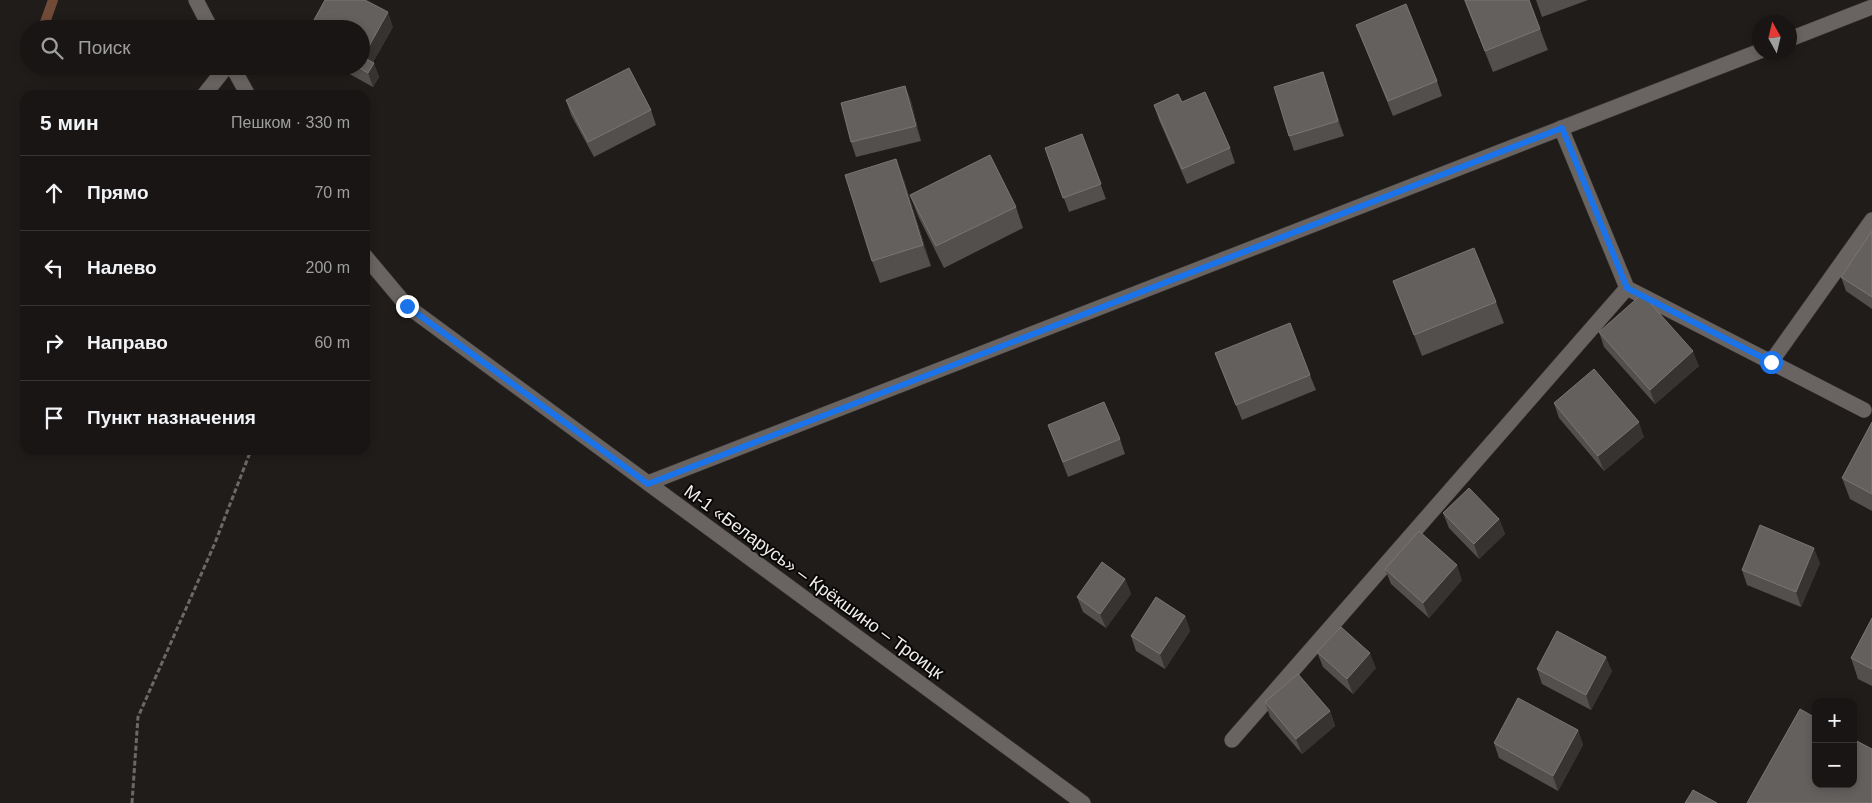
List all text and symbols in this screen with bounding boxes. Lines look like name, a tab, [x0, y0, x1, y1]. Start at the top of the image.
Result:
north arrow	[1752, 15, 1797, 60]
search box	[20, 20, 370, 75]
icon: search	[38, 34, 66, 62]
text: Поиск	[78, 37, 131, 58]
text: 5 мин	[40, 111, 99, 134]
text: Пешком · 330 m	[231, 114, 350, 131]
icon: ahead	[40, 179, 68, 207]
text: Прямо	[87, 182, 149, 203]
text: 70 m	[314, 184, 350, 201]
icon: left	[40, 254, 68, 282]
text: Налево	[87, 257, 157, 278]
text: 200 m	[306, 259, 350, 276]
route end	[396, 295, 419, 318]
icon: right	[40, 329, 68, 357]
text: Направо	[87, 332, 168, 353]
text: 60 m	[314, 334, 350, 351]
route start	[1760, 351, 1783, 374]
icon: arrive	[40, 404, 68, 432]
text: Пункт назначения	[87, 407, 256, 428]
street label: М-1 «Беларусь» – Крёкшино – Троицк	[680, 481, 948, 683]
map controls	[1812, 698, 1857, 788]
button: +	[1812, 698, 1857, 743]
button: −	[1812, 743, 1857, 788]

